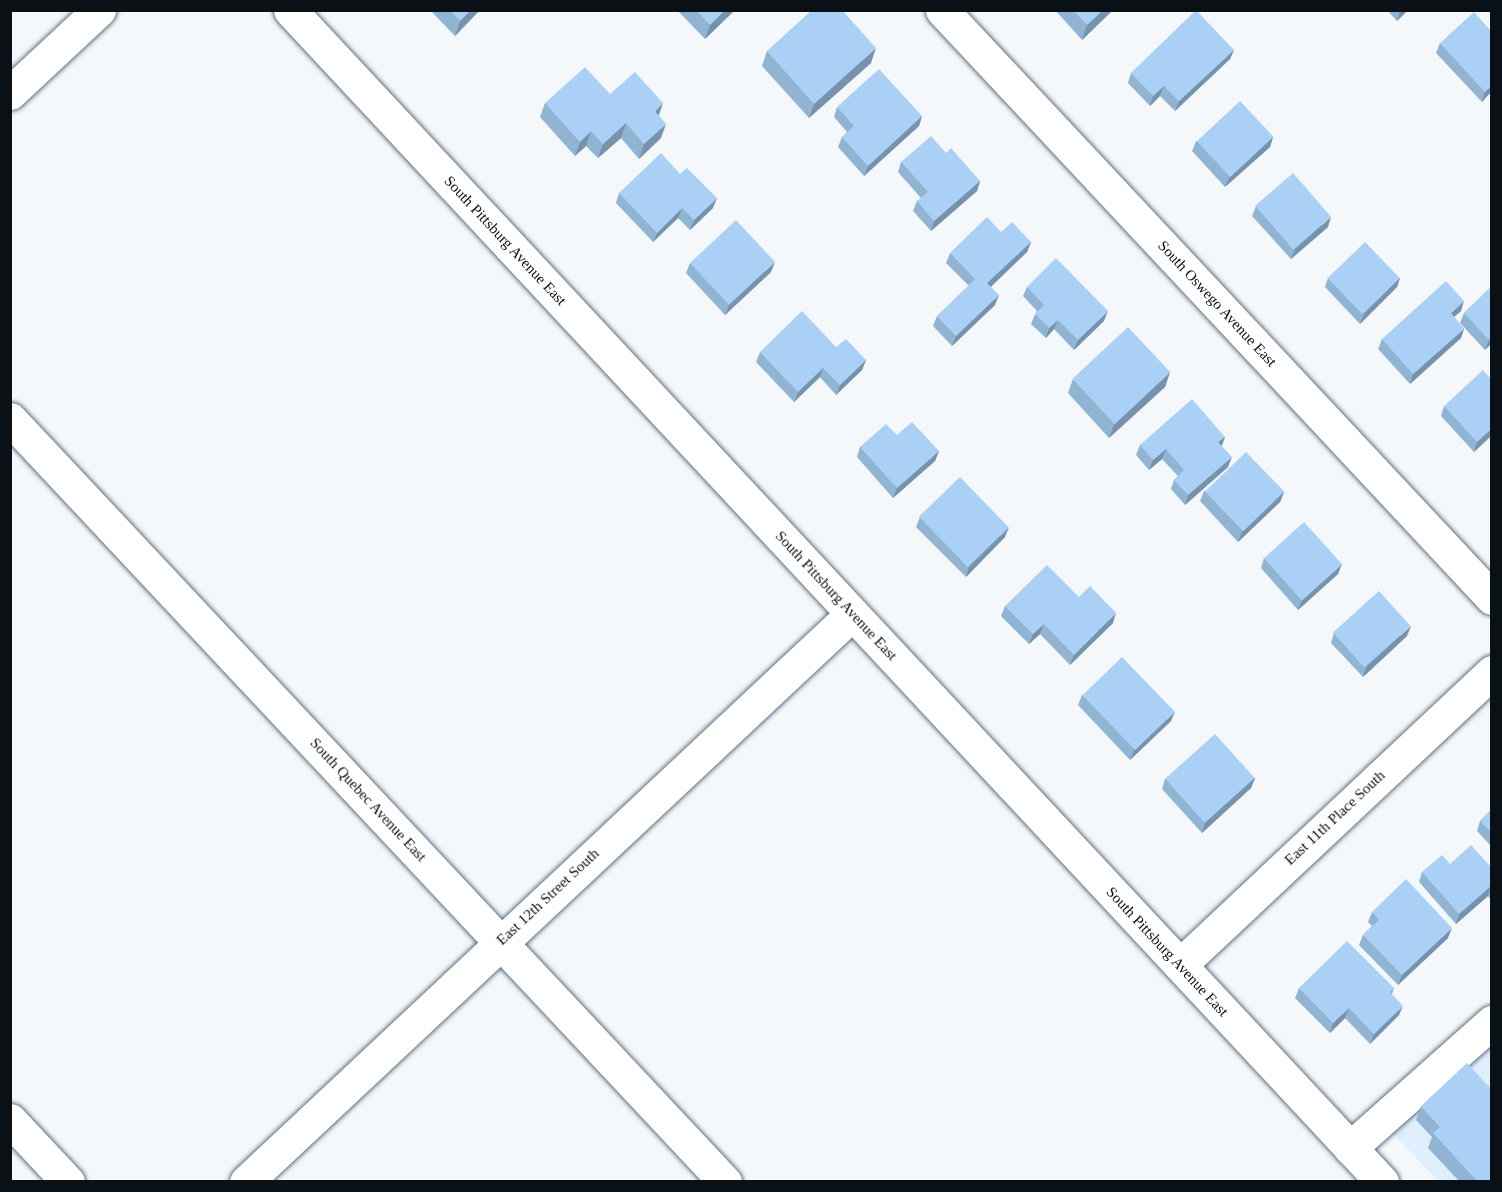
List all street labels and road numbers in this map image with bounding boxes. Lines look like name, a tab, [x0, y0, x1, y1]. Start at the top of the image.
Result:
street label: South Pittsburg Avenue East	[440, 172, 570, 310]
street label: South Oswego Avenue East	[1154, 237, 1280, 371]
street label: South Pittsburg Avenue East	[771, 527, 901, 665]
street label: South Quebec Avenue East	[306, 734, 430, 866]
street label: East 11th Place South	[1281, 767, 1389, 869]
street label: East 12th Street South	[493, 845, 603, 949]
street label: South Pittsburg Avenue East	[1102, 883, 1232, 1021]

